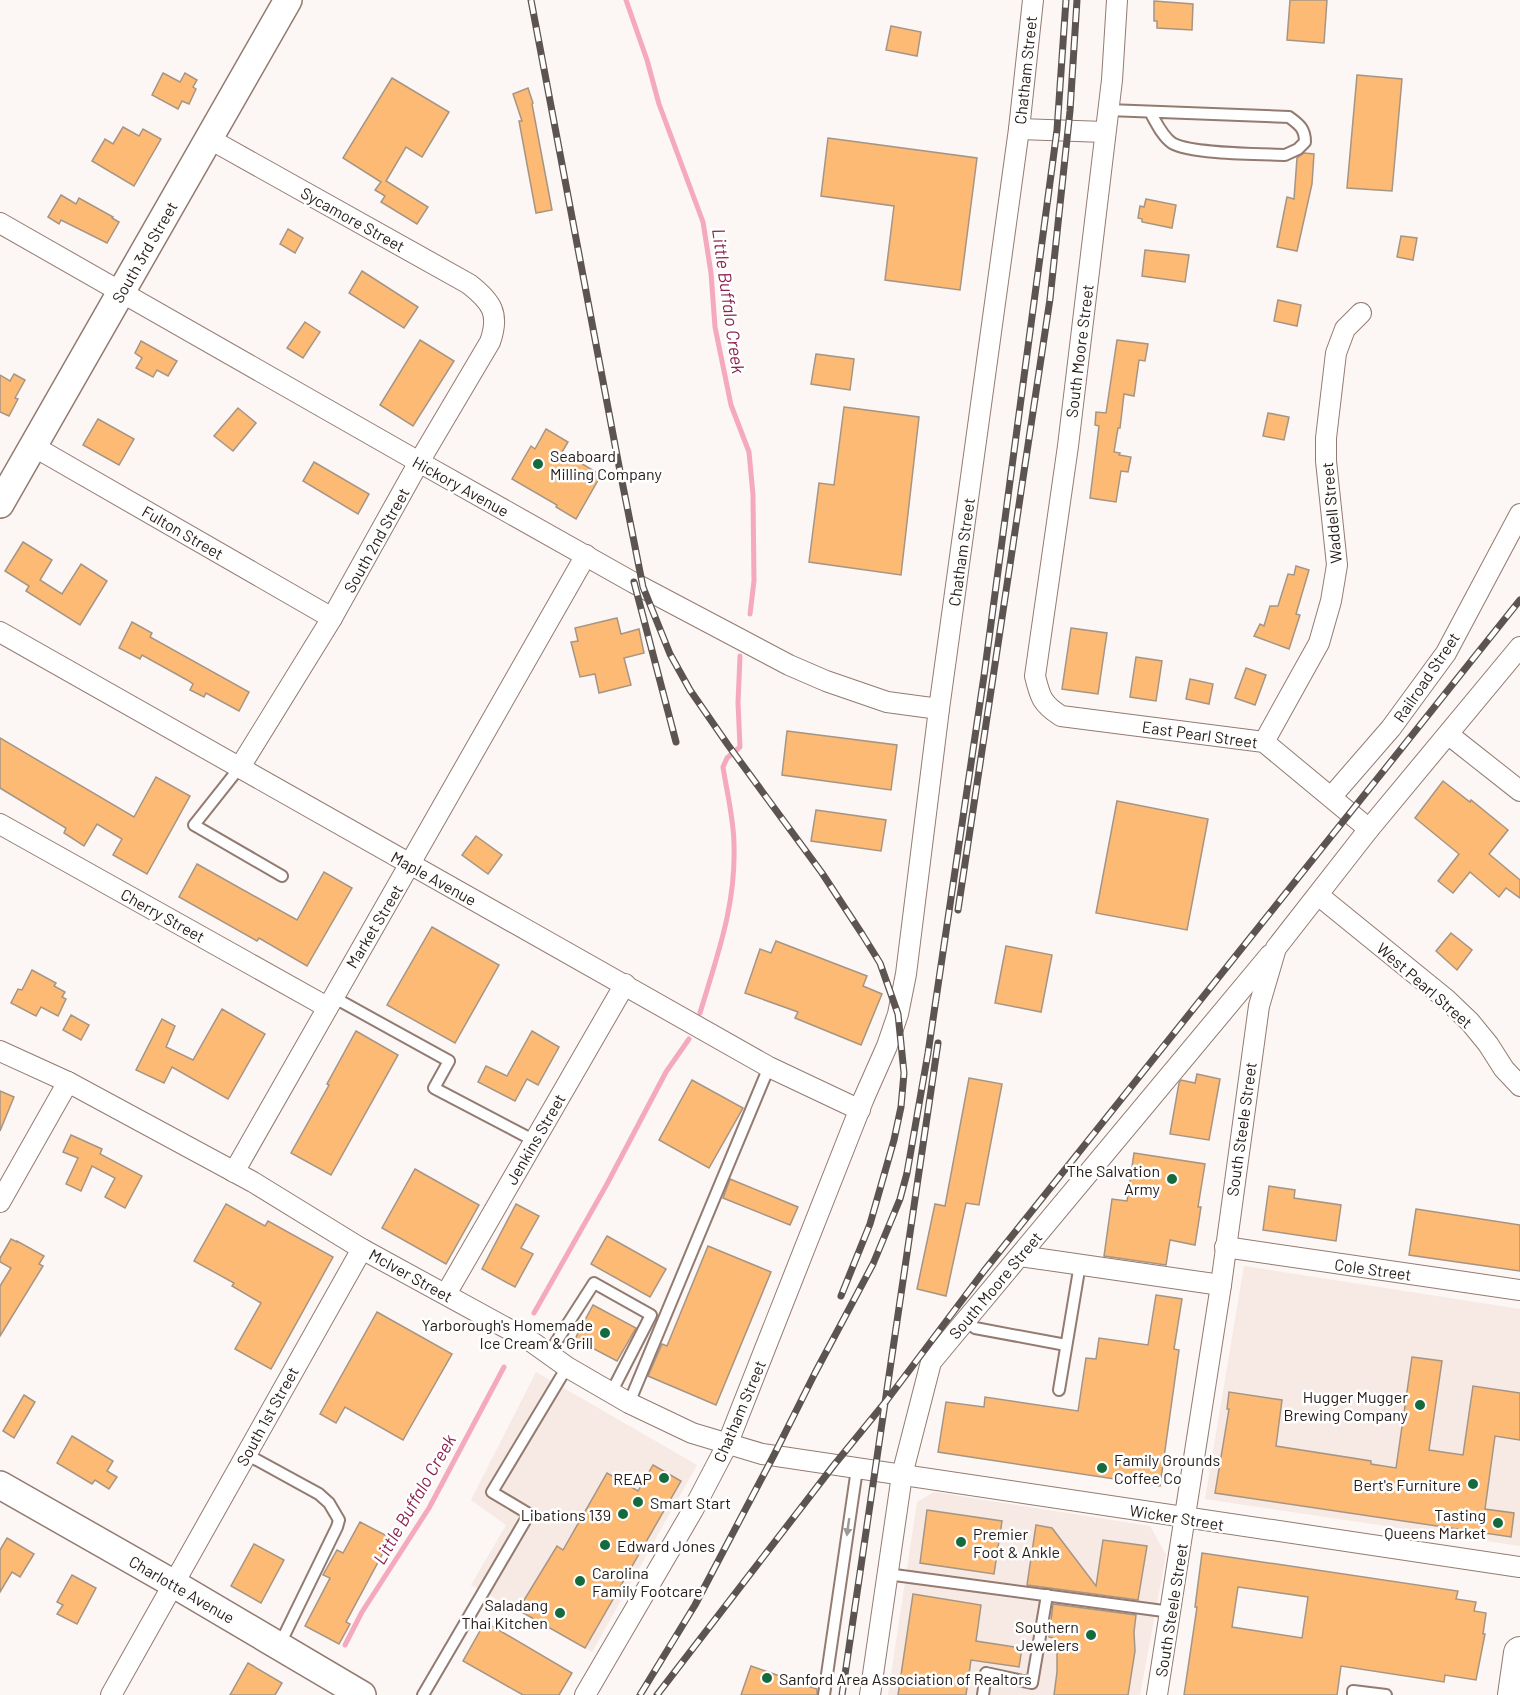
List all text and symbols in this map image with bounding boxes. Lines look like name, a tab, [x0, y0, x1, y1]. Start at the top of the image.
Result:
street label: Chatham Street	[1010, 15, 1040, 125]
street label: Sycamore Street	[298, 183, 408, 255]
street label: South 3rd Street	[107, 198, 181, 306]
water label: Little Buffalo Creek	[708, 227, 750, 375]
street label: South Moore Street	[1061, 283, 1097, 419]
place label: Seaboard Milling Company	[550, 446, 662, 483]
street label: Hickory Avenue	[410, 452, 512, 520]
marker: Seaboard Milling Company	[531, 457, 545, 471]
street label: Waddell Street	[1317, 462, 1345, 564]
street label: South 2nd Street	[339, 484, 413, 596]
street label: Chatham Street	[944, 497, 978, 607]
street label: Fulton Street	[139, 501, 227, 563]
street label: Railroad Street	[1389, 629, 1463, 725]
street label: East Pearl Street	[1141, 716, 1259, 752]
street label: Maple Avenue	[388, 847, 480, 909]
street label: Market Street	[342, 881, 406, 971]
street label: Cherry Street	[118, 884, 208, 946]
street label: West Pearl Street	[1373, 938, 1477, 1032]
street label: South Steele Street	[1222, 1061, 1260, 1197]
street label: Jenkins Street	[501, 1090, 569, 1188]
place label: The Salvation Army	[1067, 1161, 1161, 1198]
marker: The Salvation Army	[1165, 1172, 1179, 1186]
street label: South Moore Street	[945, 1227, 1045, 1343]
street label: McIver Street	[366, 1244, 456, 1306]
street label: Cole Street	[1333, 1254, 1413, 1284]
place label: Yarborough's Homemade Ice Cream & Grill	[421, 1315, 593, 1352]
marker: Yarborough's Homemade Ice Cream & Grill	[598, 1326, 612, 1340]
street label: Chatham Street	[709, 1357, 769, 1465]
street label: South 1st Street	[232, 1363, 302, 1469]
place label: Hugger Mugger Brewing Company	[1283, 1387, 1409, 1424]
marker: Hugger Mugger Brewing Company	[1413, 1398, 1427, 1412]
water label: Little Buffalo Creek	[368, 1430, 460, 1568]
place label: Family Grounds Coffee Co	[1114, 1450, 1220, 1487]
marker: Family Grounds Coffee Co	[1095, 1461, 1109, 1475]
place label: REAP	[613, 1469, 652, 1488]
marker: REAP	[657, 1471, 671, 1485]
place label: Bert's Furniture	[1353, 1475, 1461, 1494]
marker: Bert's Furniture	[1466, 1477, 1480, 1491]
place label: Smart Start	[650, 1493, 731, 1512]
marker: Smart Start	[631, 1495, 645, 1509]
street label: Wicker Street	[1128, 1500, 1226, 1534]
place label: Libations 139	[521, 1505, 611, 1524]
place label: Tasting Queens Market	[1384, 1505, 1486, 1542]
marker: Libations 139	[616, 1507, 630, 1521]
marker: Tasting Queens Market	[1491, 1516, 1505, 1530]
one-way arrow	[844, 1517, 853, 1536]
place label: Premier Foot & Ankle	[973, 1524, 1060, 1561]
marker: Premier Foot & Ankle	[954, 1535, 968, 1549]
place label: Edward Jones	[617, 1536, 715, 1555]
marker: Edward Jones	[598, 1538, 612, 1552]
street label: South Steele Street	[1151, 1542, 1191, 1678]
street label: Charlotte Avenue	[126, 1551, 238, 1627]
place label: Carolina Family Footcare	[592, 1563, 702, 1600]
marker: Carolina Family Footcare	[573, 1574, 587, 1588]
place label: Saladang Thai Kitchen	[461, 1595, 548, 1632]
marker: Saladang Thai Kitchen	[553, 1606, 567, 1620]
place label: Southern Jewelers	[1015, 1617, 1079, 1654]
marker: Southern Jewelers	[1084, 1628, 1098, 1642]
place label: Sanford Area Association of Realtors	[779, 1669, 1032, 1688]
marker: Sanford Area Association of Realtors	[760, 1671, 774, 1685]

